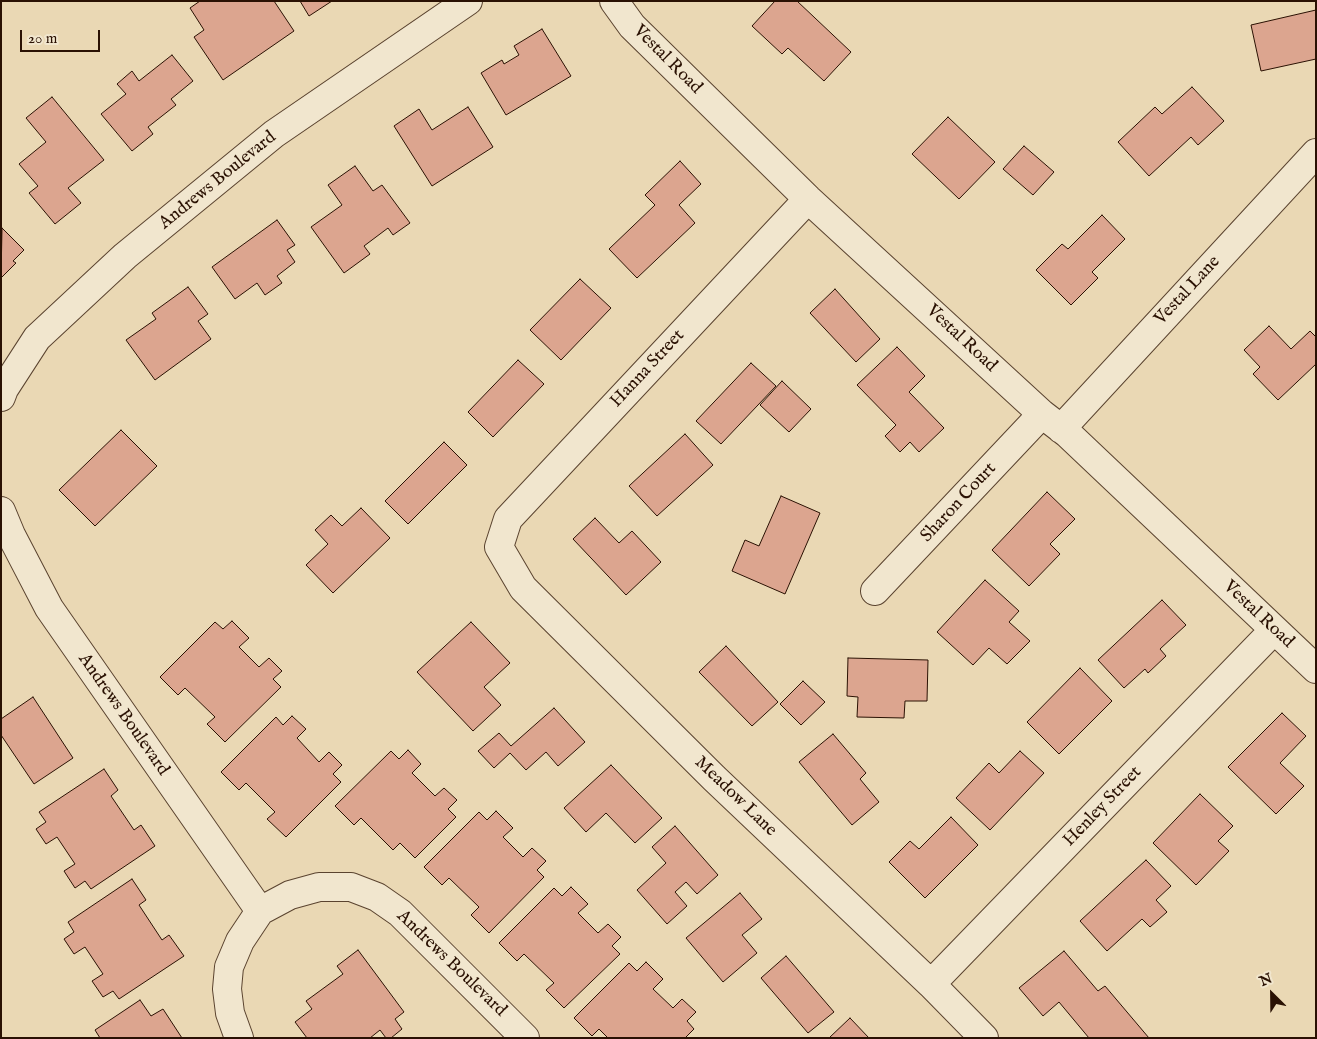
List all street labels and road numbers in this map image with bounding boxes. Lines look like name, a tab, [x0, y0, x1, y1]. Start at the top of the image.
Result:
street label: Vestal Road	[628, 21, 706, 99]
street label: Andrews Boulevard	[155, 127, 281, 235]
street label: Vestal Lane	[1151, 252, 1225, 330]
street label: Vestal Road	[921, 301, 1001, 377]
street label: Hanna Street	[606, 325, 690, 413]
street label: Sharon Court	[917, 459, 1001, 547]
street label: Vestal Road	[1218, 577, 1298, 653]
street label: Andrews Boulevard	[73, 650, 173, 780]
street label: Meadow Lane	[689, 752, 781, 842]
street label: Henley Street	[1059, 762, 1147, 852]
street label: Andrews Boulevard	[392, 906, 510, 1022]

